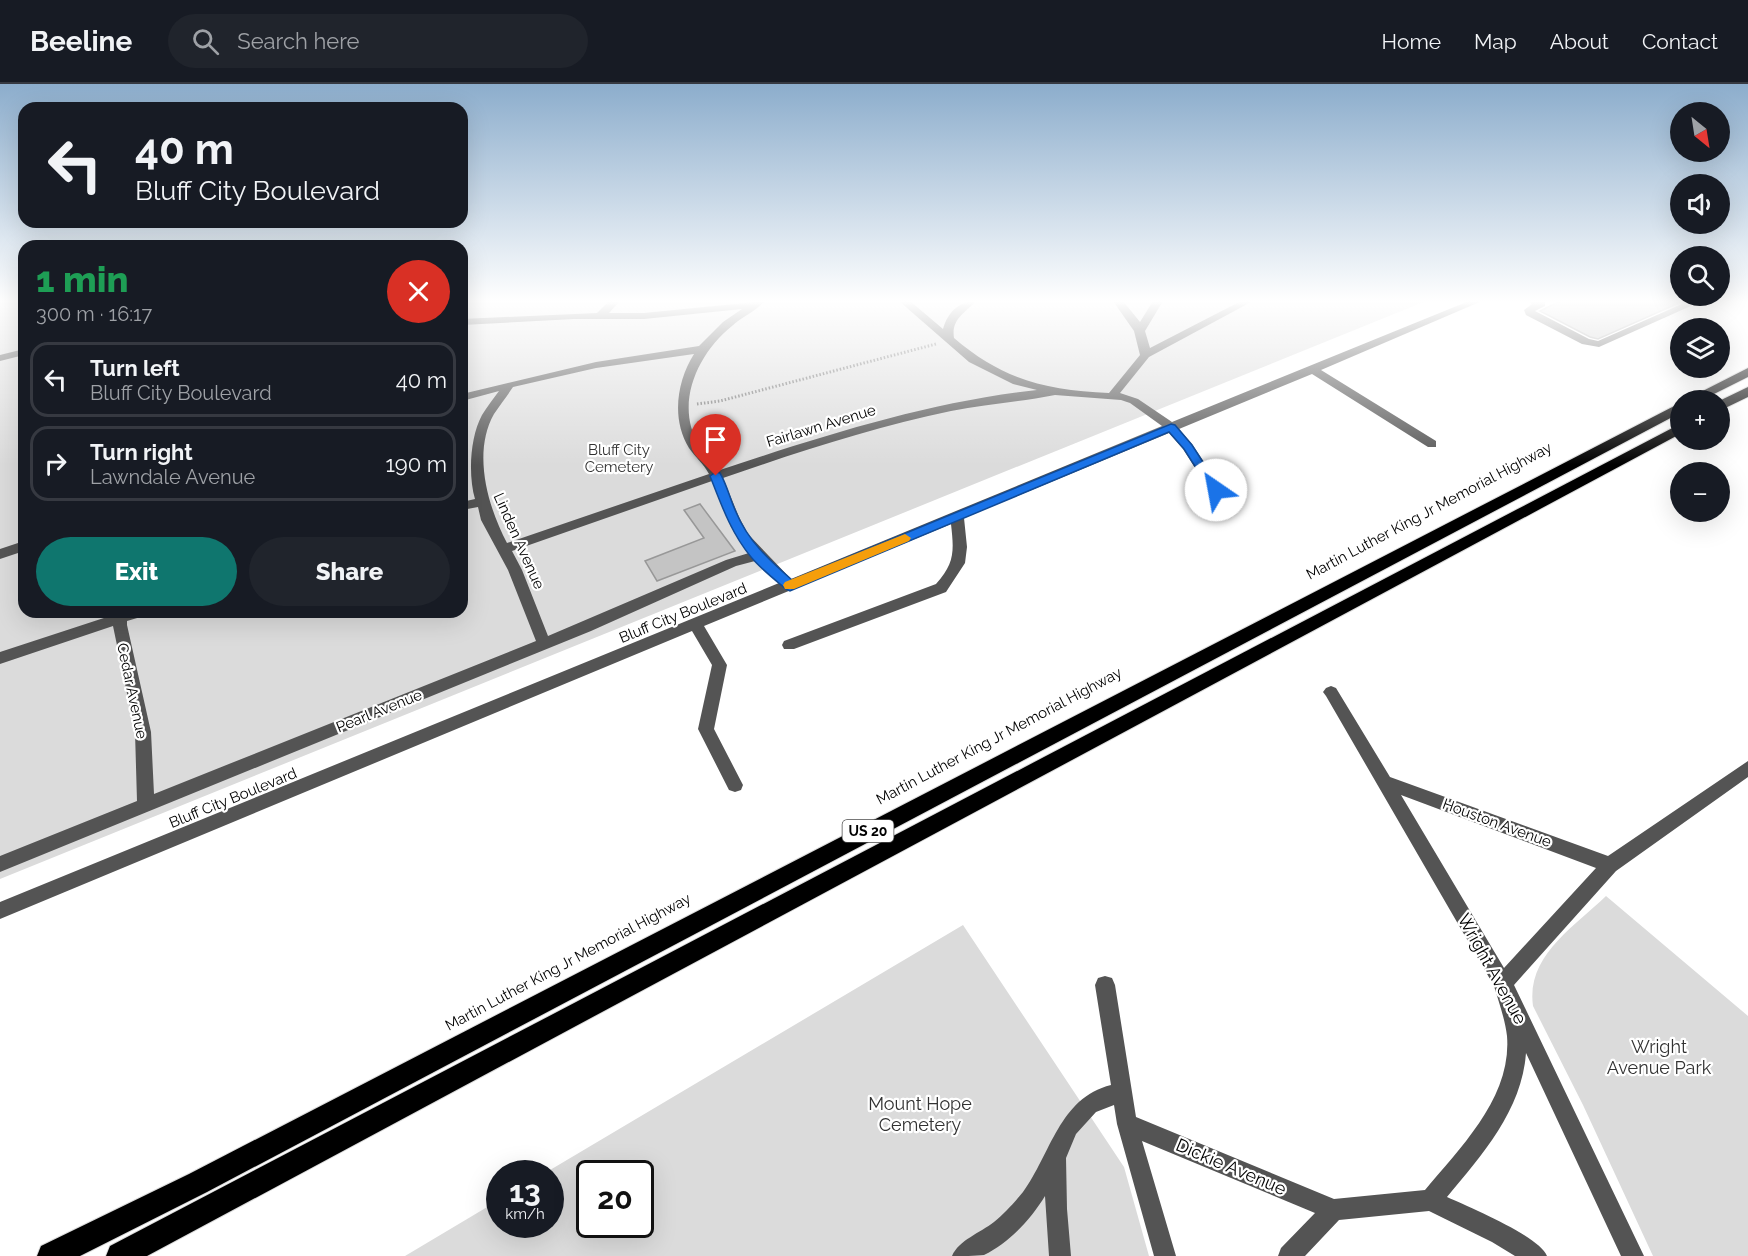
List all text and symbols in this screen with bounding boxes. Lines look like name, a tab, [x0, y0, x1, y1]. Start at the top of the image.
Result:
search box	[168, 14, 588, 68]
text: Beeline	[30, 25, 132, 58]
icon: search	[189, 25, 222, 58]
text: Search here	[237, 28, 359, 54]
text: Home	[1382, 29, 1441, 54]
text: Map	[1474, 29, 1517, 54]
text: About	[1550, 29, 1609, 54]
text: Contact	[1642, 29, 1718, 54]
north arrow	[1670, 102, 1730, 162]
map controls	[1670, 102, 1730, 522]
text: 40 m	[135, 125, 234, 174]
icon: left	[36, 126, 114, 204]
button: sound	[1670, 174, 1730, 234]
text: Bluff City Boulevard	[135, 175, 380, 206]
button: search	[1670, 246, 1730, 306]
text: 1 min	[36, 258, 128, 300]
button: close	[387, 260, 450, 323]
text: 300 m · 16:17	[36, 302, 152, 326]
button: layers	[1670, 318, 1730, 378]
text: Turn left	[90, 355, 180, 381]
icon: left	[39, 363, 72, 396]
text: 40 m	[396, 367, 447, 393]
text: Bluff City Boulevard	[90, 381, 272, 405]
button: +	[1670, 390, 1730, 450]
street label: Fairlawn Avenue	[764, 401, 878, 451]
pin	[690, 414, 741, 476]
icon: arrive	[699, 423, 732, 456]
street label: Martin Luther King Jr Memorial Highway	[1303, 438, 1555, 584]
text: Turn right	[90, 439, 193, 465]
park label: Bluff City Cemetery	[585, 441, 653, 476]
icon: right	[39, 447, 72, 480]
text: 190 m	[385, 451, 447, 477]
position arrow	[1184, 458, 1248, 522]
button: −	[1670, 462, 1730, 522]
text: Lawndale Avenue	[90, 465, 255, 489]
street label: Linden Avenue	[490, 490, 548, 592]
button: Exit	[36, 537, 237, 606]
button: Share	[249, 537, 450, 606]
street label: Bluff City Boulevard	[616, 579, 750, 647]
street label: Cedar Avenue	[113, 641, 151, 741]
street label: Martin Luther King Jr Memorial Highway	[873, 663, 1125, 809]
street label: Pearl Avenue	[333, 686, 425, 736]
street label: Bluff City Boulevard	[166, 764, 300, 832]
street label: Houston Avenue	[1440, 795, 1554, 851]
road number: US 20	[842, 820, 894, 842]
street label: Martin Luther King Jr Memorial Highway	[442, 889, 694, 1035]
street label: Wright Avenue	[1453, 910, 1532, 1028]
park label: Wright Avenue Park	[1607, 1036, 1712, 1078]
park label: Mount Hope Cemetery	[868, 1093, 972, 1135]
street label: Dickie Avenue	[1173, 1134, 1290, 1199]
speed limit sign: 20	[576, 1160, 654, 1238]
text: 13	[509, 1174, 541, 1209]
text: km/h	[505, 1205, 545, 1223]

